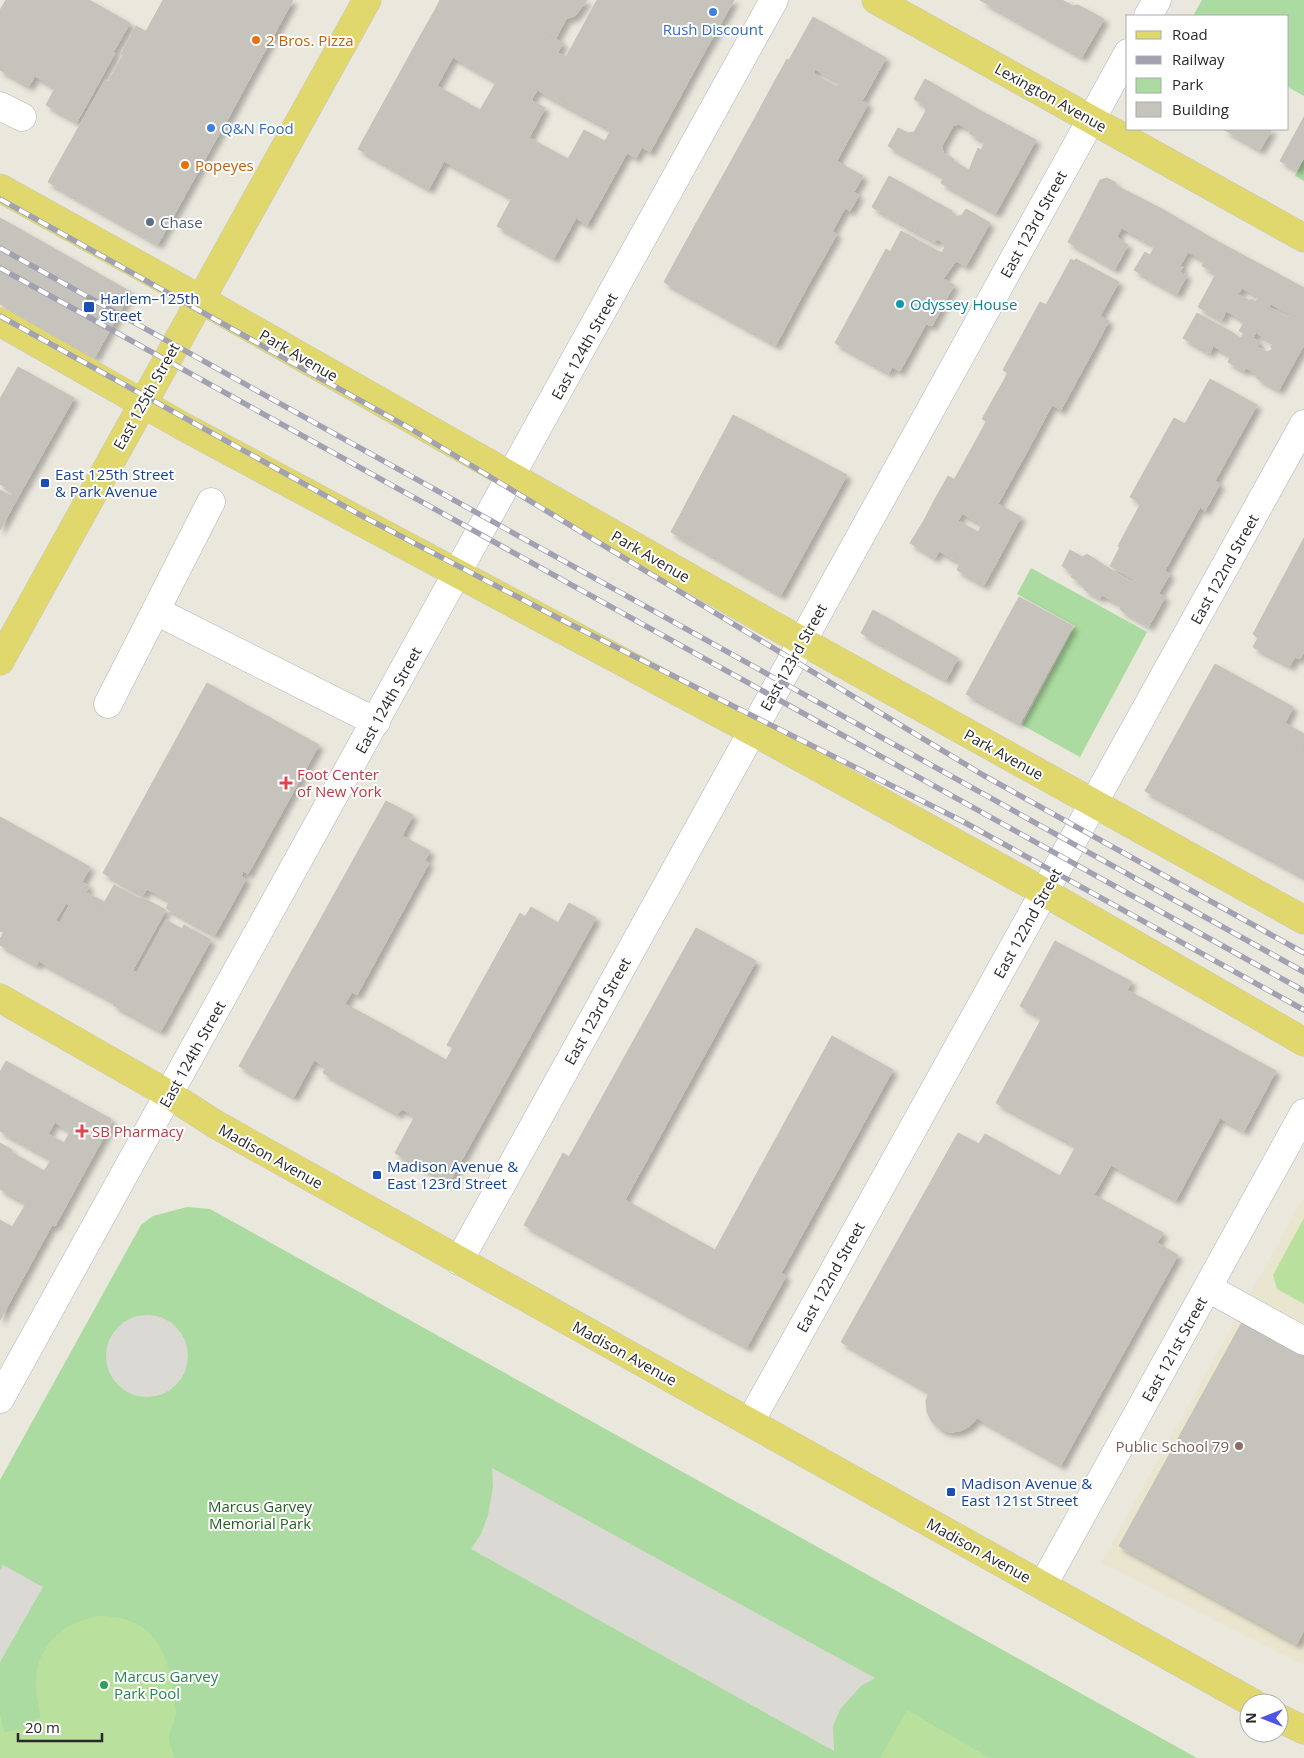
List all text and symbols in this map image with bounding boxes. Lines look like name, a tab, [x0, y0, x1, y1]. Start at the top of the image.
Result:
marker: Rush Discount	[707, 6, 719, 18]
legend	[1126, 15, 1289, 130]
place label: Rush Discount	[663, 19, 763, 39]
text: Road	[1172, 24, 1208, 44]
place label: 2 Bros. Pizza	[266, 30, 354, 50]
marker: 2 Bros. Pizza	[250, 34, 262, 46]
text: Railway	[1172, 49, 1225, 69]
street label: Lexington Avenue	[992, 58, 1110, 136]
text: Park	[1172, 74, 1203, 94]
text: Building	[1172, 99, 1229, 119]
place label: Q&N Food	[221, 118, 294, 138]
marker: Q&N Food	[205, 122, 217, 134]
place label: Popeyes	[195, 155, 254, 175]
marker: Popeyes	[179, 159, 191, 171]
street label: East 123rd Street	[995, 167, 1071, 281]
place label: Chase	[160, 212, 203, 232]
marker: Chase	[144, 216, 156, 228]
place label: Harlem–125th Street	[100, 288, 199, 325]
street label: East 124th Street	[546, 289, 622, 403]
place label: Odyssey House	[910, 294, 1017, 314]
marker: Odyssey House	[894, 298, 906, 310]
marker: Harlem–125th Street	[82, 300, 96, 314]
street label: Park Avenue	[256, 324, 342, 386]
street label: East 125th Street	[108, 339, 184, 453]
place label: East 125th Street & Park Avenue	[55, 464, 174, 501]
marker: East 125th Street & Park Avenue	[39, 477, 51, 489]
street label: East 122nd Street	[1185, 510, 1263, 628]
street label: Park Avenue	[608, 525, 694, 587]
street label: East 123rd Street	[755, 600, 831, 714]
street label: East 124th Street	[350, 643, 426, 757]
street label: Park Avenue	[961, 724, 1047, 784]
place label: Foot Center of New York	[297, 764, 382, 801]
marker: Foot Center of New York	[279, 776, 293, 790]
street label: East 122nd Street	[988, 864, 1066, 982]
street label: East 123rd Street	[559, 954, 635, 1068]
street label: East 124th Street	[154, 997, 230, 1111]
street label: Madison Avenue	[215, 1119, 327, 1193]
place label: SB Pharmacy	[92, 1121, 184, 1141]
marker: SB Pharmacy	[76, 1125, 88, 1137]
place label: Madison Avenue & East 123rd Street	[387, 1156, 518, 1193]
marker: Madison Avenue & East 123rd Street	[371, 1169, 383, 1181]
street label: East 122nd Street	[791, 1218, 869, 1336]
street label: East 121st Street	[1137, 1293, 1211, 1405]
street label: Madison Avenue	[569, 1316, 681, 1390]
place label: Public School 79	[1115, 1436, 1229, 1456]
marker: Public School 79	[1233, 1440, 1245, 1452]
place label: Madison Avenue & East 121st Street	[961, 1473, 1092, 1510]
marker: Madison Avenue & East 121st Street	[945, 1486, 957, 1498]
park label: Marcus Garvey Memorial Park	[208, 1496, 313, 1533]
street label: Madison Avenue	[923, 1513, 1035, 1587]
place label: Marcus Garvey Park Pool	[114, 1666, 219, 1703]
marker: Marcus Garvey Park Pool	[98, 1679, 110, 1691]
north arrow	[1239, 1693, 1289, 1743]
scale bar	[18, 1710, 101, 1742]
text: N	[1241, 1712, 1260, 1724]
text: 20 m	[25, 1717, 60, 1737]

